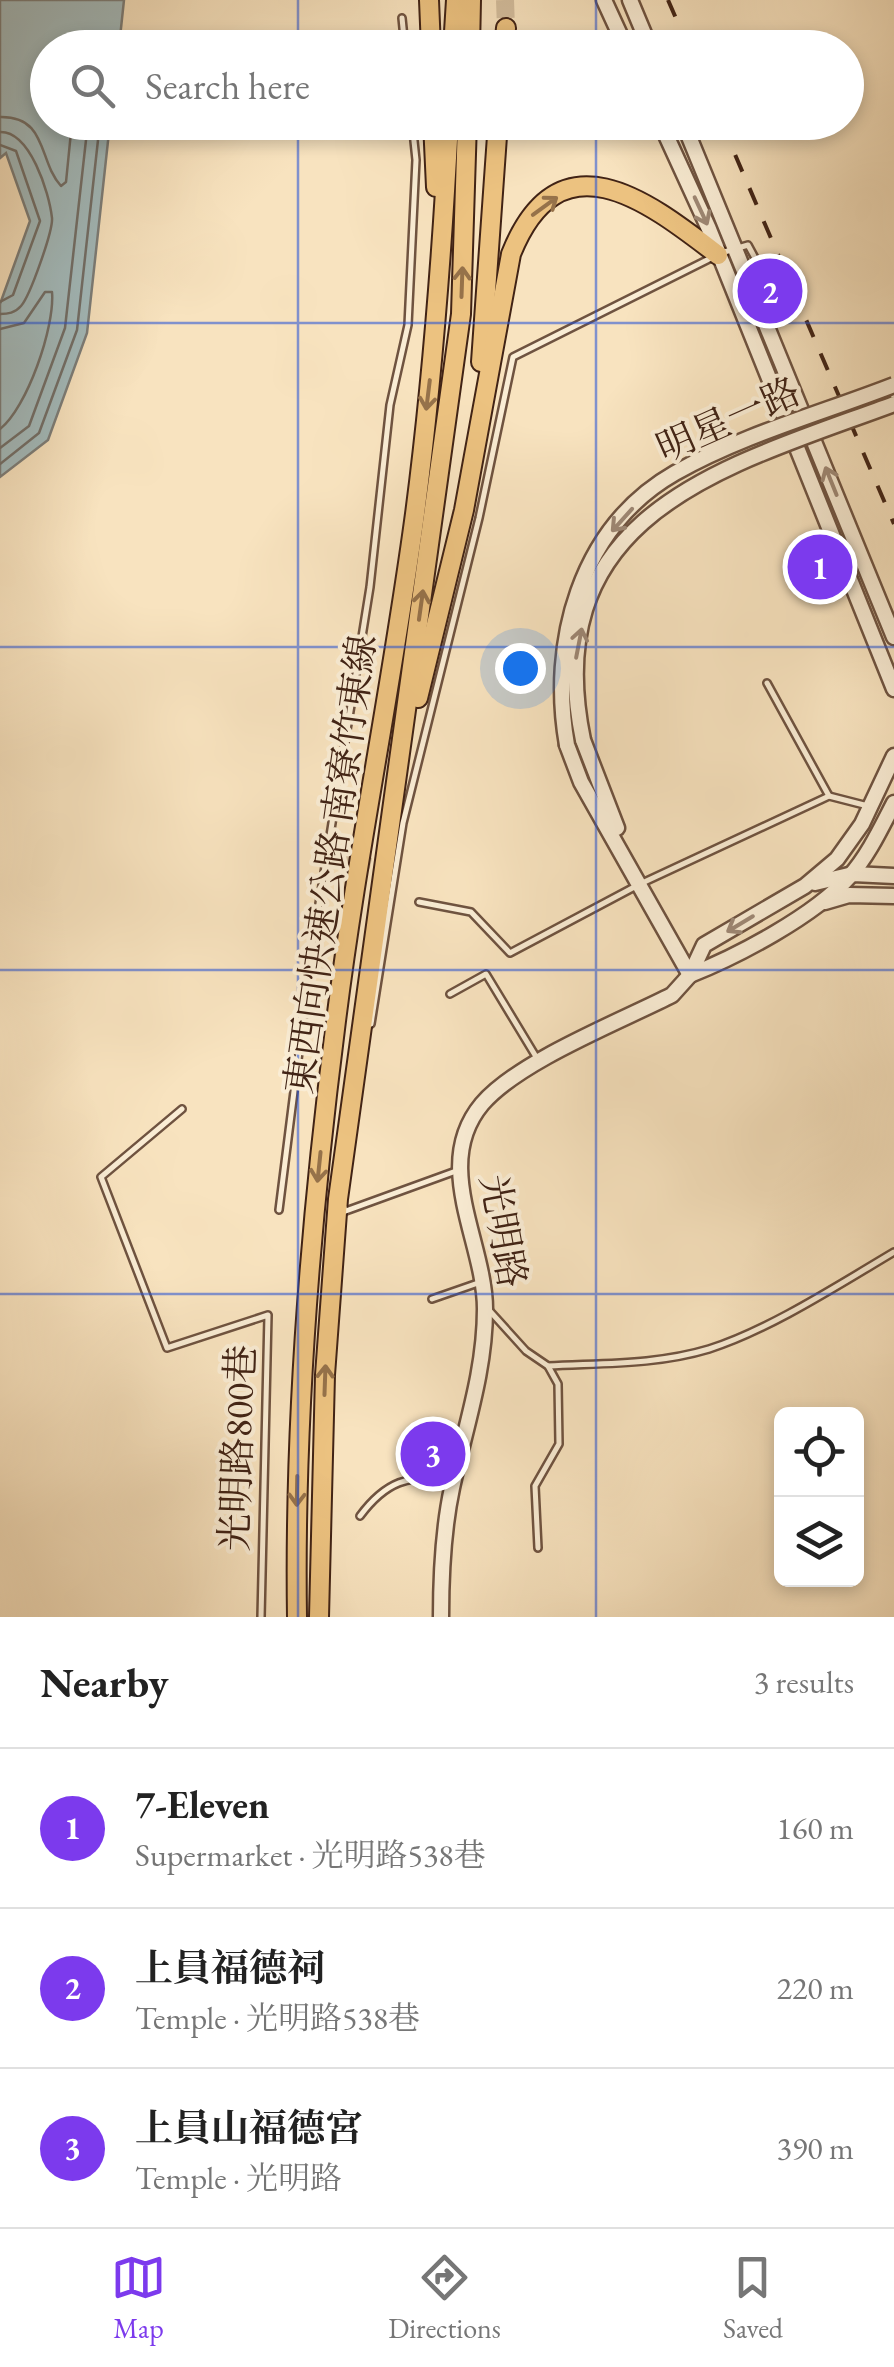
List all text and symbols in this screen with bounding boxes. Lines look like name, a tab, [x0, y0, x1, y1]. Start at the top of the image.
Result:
search box	[30, 30, 864, 140]
icon: search	[65, 58, 120, 113]
text: Search here	[145, 61, 310, 110]
one-way arrow	[692, 195, 711, 225]
one-way arrow	[531, 196, 558, 217]
pin: 2	[738, 254, 802, 328]
one-way arrow	[453, 267, 472, 299]
street label: 明星一路	[649, 366, 807, 472]
one-way arrow	[418, 379, 437, 411]
one-way arrow	[821, 466, 839, 497]
one-way arrow	[610, 507, 633, 532]
pin: 1	[788, 530, 852, 604]
one-way arrow	[412, 589, 430, 621]
one-way arrow	[571, 628, 590, 660]
street label: 東西向快速公路 南寮竹東線	[273, 631, 387, 1097]
your location	[495, 643, 546, 694]
one-way arrow	[726, 914, 755, 934]
one-way arrow	[310, 1151, 329, 1183]
street label: 光明路	[470, 1171, 538, 1291]
street label: 光明路800巷	[209, 1344, 265, 1552]
one-way arrow	[316, 1364, 335, 1396]
map controls	[774, 1407, 864, 1587]
button: locate	[774, 1407, 864, 1497]
pin: 3	[400, 1416, 466, 1492]
one-way arrow	[288, 1474, 306, 1507]
button: layers	[774, 1497, 864, 1587]
text: Nearby	[40, 1655, 169, 1710]
text: 3 results	[754, 1661, 854, 1703]
text: 7-Eleven	[135, 1780, 270, 1829]
text: 1	[64, 1807, 81, 1849]
text: 160 m	[777, 1807, 854, 1849]
text: Supermarket · 光明路538巷	[135, 1834, 486, 1876]
text: 上員福德祠	[135, 1943, 325, 1992]
text: 2	[64, 1967, 81, 2009]
text: 220 m	[777, 1967, 854, 2009]
text: Temple · 光明路538巷	[135, 1997, 420, 2039]
text: 上員山福德宮	[135, 2103, 363, 2152]
text: 3	[64, 2127, 81, 2169]
text: 390 m	[777, 2127, 854, 2169]
text: Temple · 光明路	[135, 2157, 342, 2199]
tab: Map	[111, 2250, 166, 2346]
tab: Directions	[388, 2250, 501, 2346]
tab: Saved	[723, 2250, 783, 2346]

